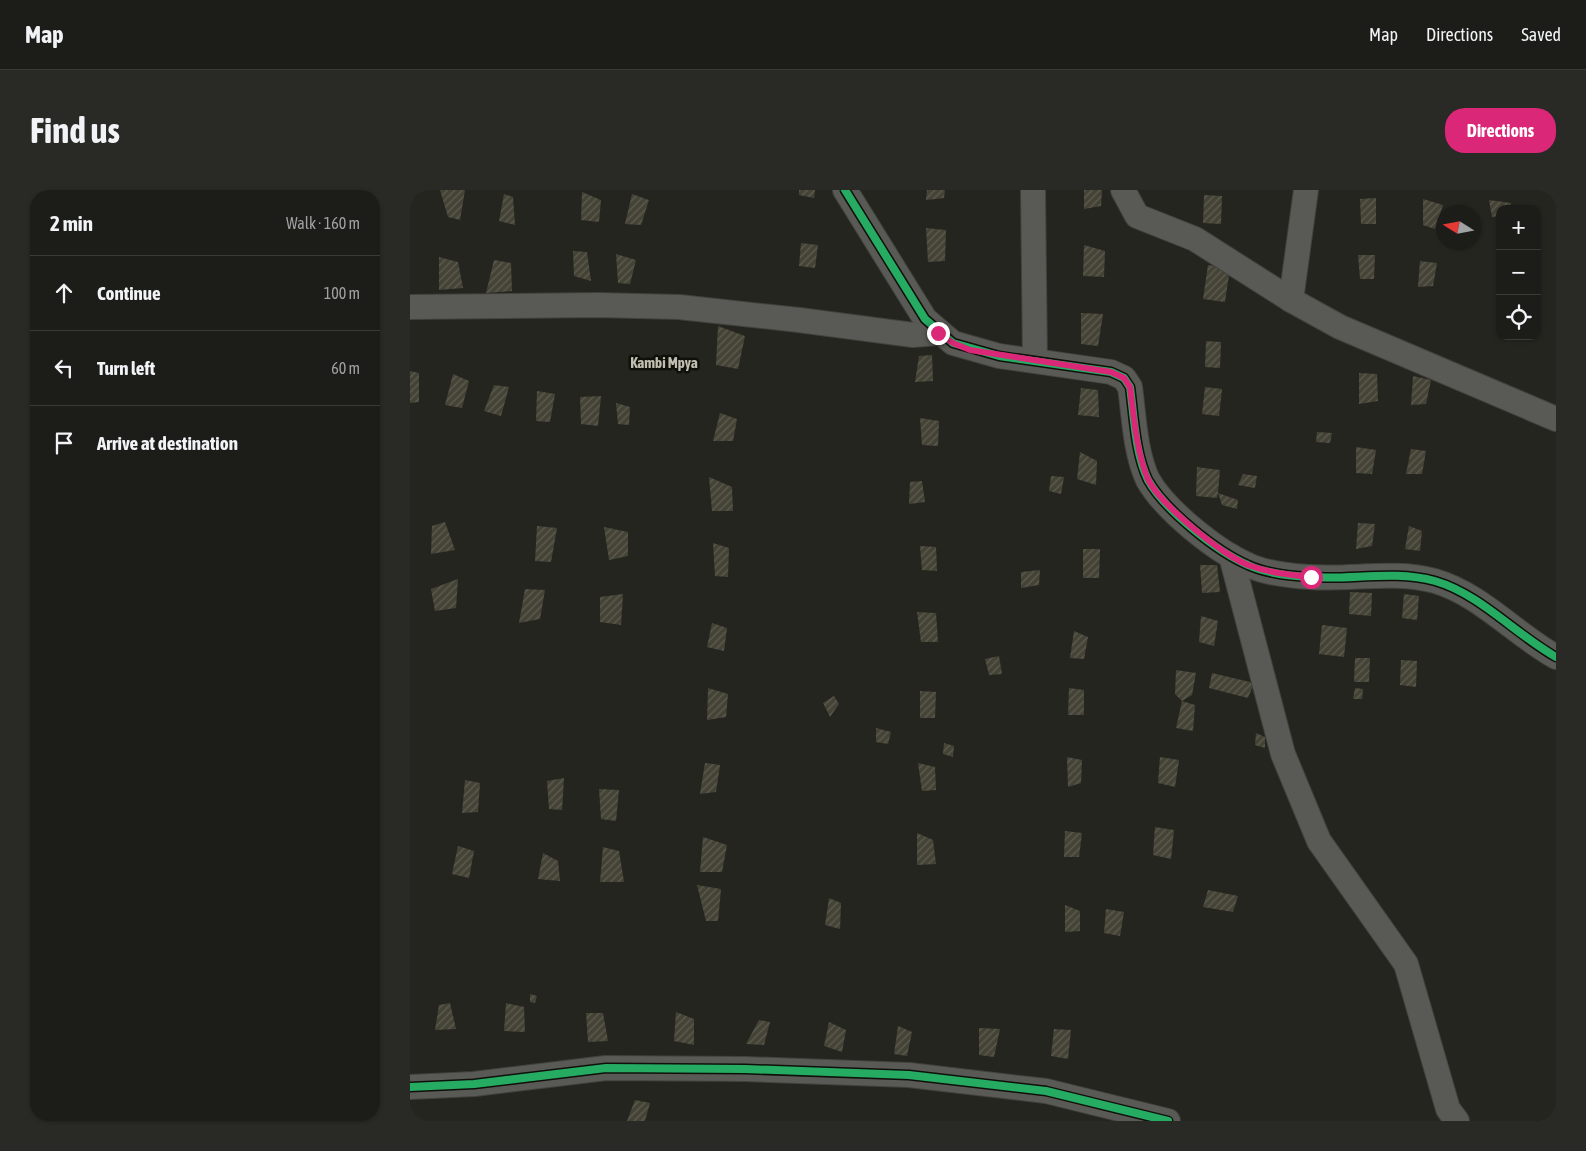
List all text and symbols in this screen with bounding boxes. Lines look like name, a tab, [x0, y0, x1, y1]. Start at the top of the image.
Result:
text: Map	[25, 21, 64, 48]
text: Map	[1369, 24, 1398, 45]
text: Directions	[1426, 24, 1493, 45]
text: Saved	[1521, 24, 1561, 45]
button: Directions	[1445, 108, 1556, 153]
text: Find us	[30, 110, 120, 150]
north arrow	[1436, 205, 1481, 250]
map controls	[1496, 205, 1541, 340]
button: +	[1496, 205, 1541, 250]
text: 2 min	[50, 211, 93, 235]
text: Walk · 160 m	[286, 214, 360, 232]
button: −	[1496, 250, 1541, 295]
icon: ahead	[50, 279, 78, 307]
text: Continue	[97, 282, 161, 304]
text: 100 m	[324, 284, 360, 302]
button: locate	[1496, 295, 1541, 340]
route end	[927, 322, 950, 345]
icon: left	[50, 354, 78, 382]
district label: Kambi Mpya	[630, 354, 698, 371]
text: Turn left	[97, 357, 155, 379]
text: 60 m	[331, 359, 360, 377]
icon: arrive	[50, 429, 78, 457]
text: Arrive at destination	[97, 432, 238, 454]
route start	[1300, 566, 1323, 589]

